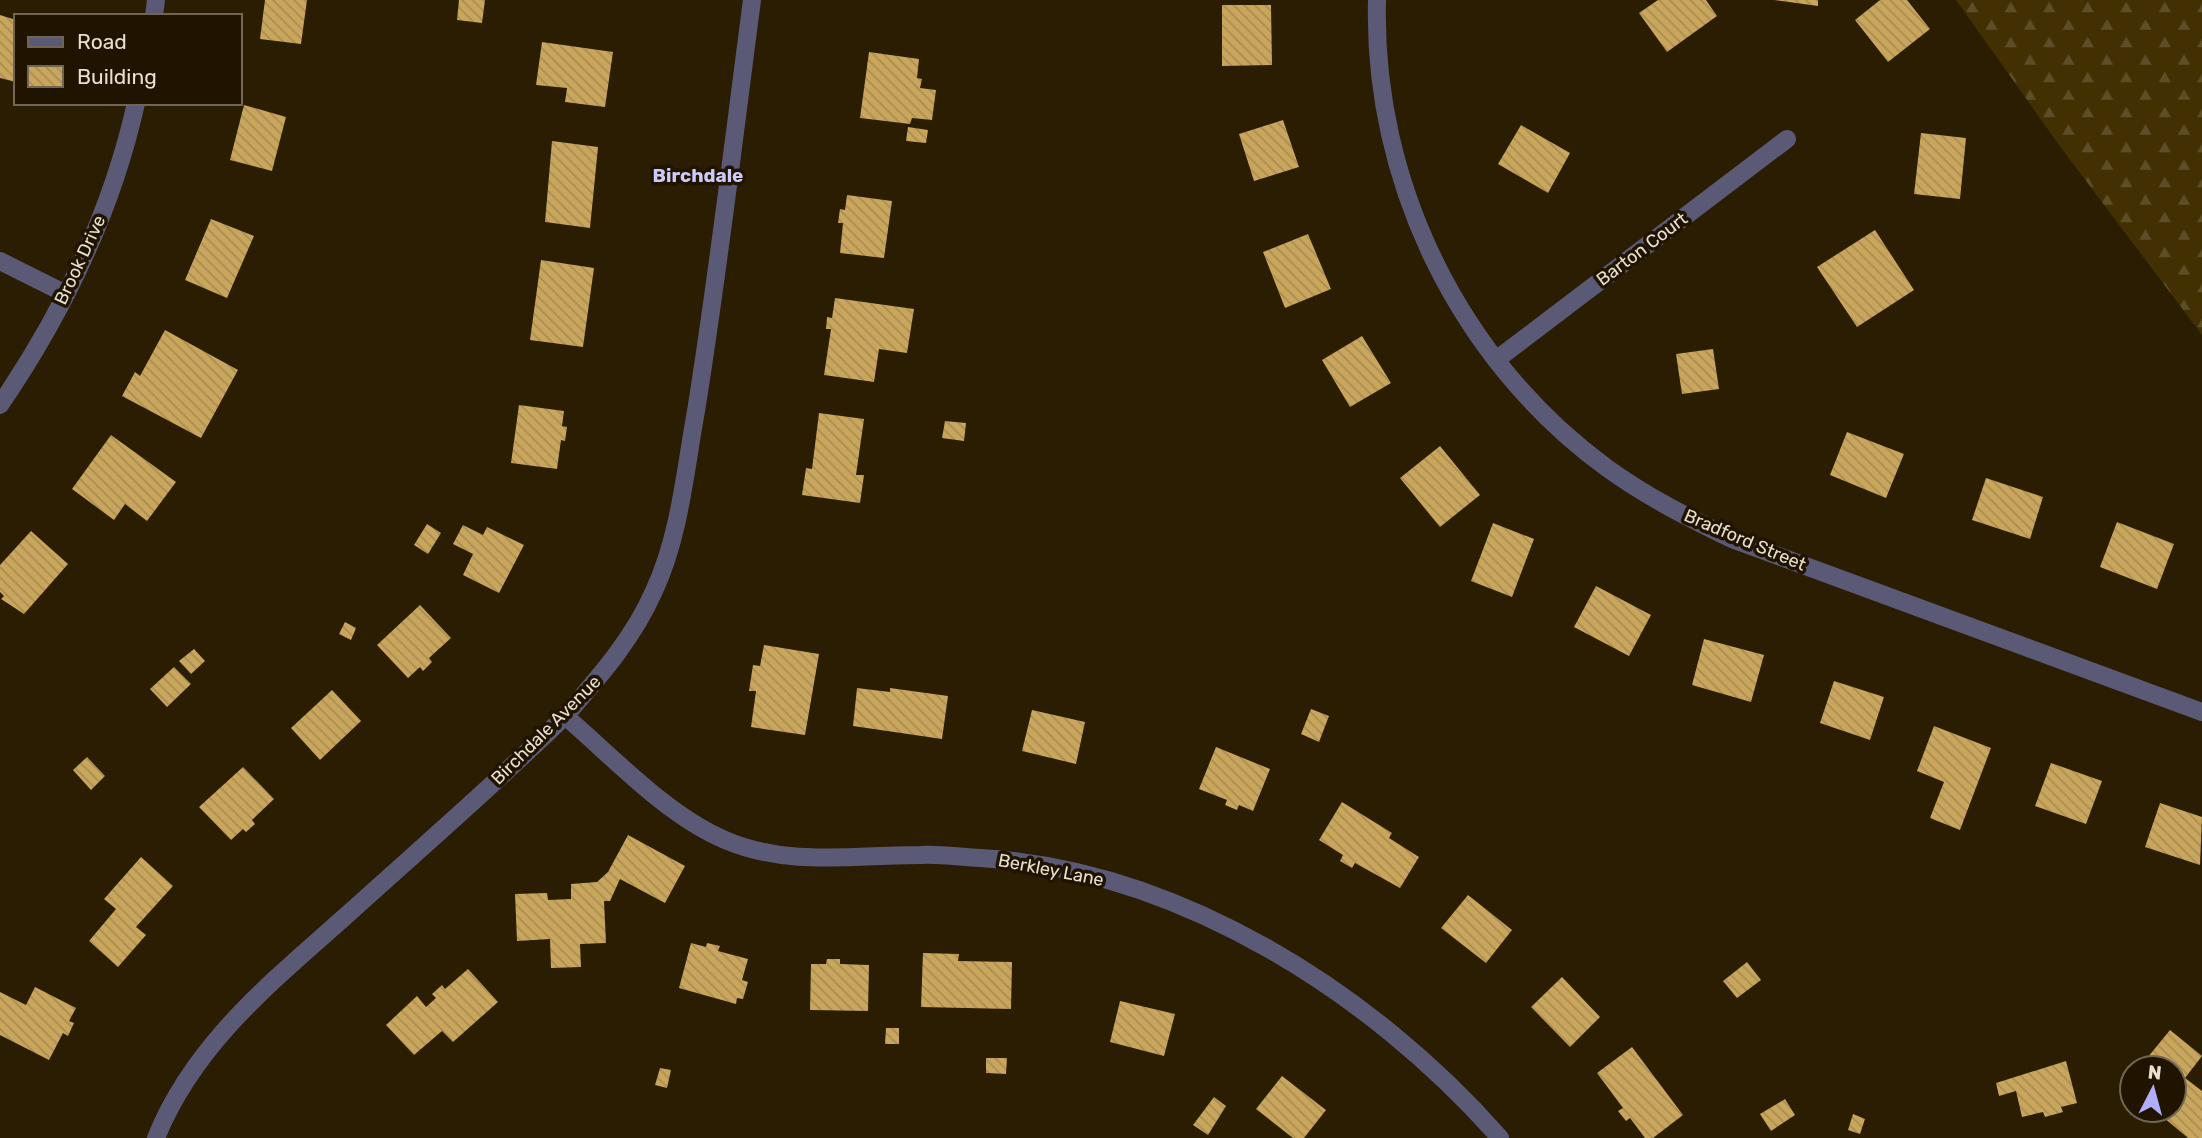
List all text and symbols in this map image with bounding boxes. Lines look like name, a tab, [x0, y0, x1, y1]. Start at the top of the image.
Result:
legend	[14, 14, 242, 105]
text: Road	[77, 29, 127, 54]
text: Building	[77, 64, 157, 89]
district label: Birchdale	[653, 164, 743, 187]
street label: Barton Court	[1592, 208, 1692, 290]
street label: Brook Drive	[50, 212, 110, 308]
street label: Bradford Street	[1681, 504, 1809, 576]
street label: Birchdale Avenue	[487, 671, 605, 789]
street label: Berkley Lane	[996, 849, 1106, 891]
north arrow	[2118, 1054, 2188, 1124]
text: N	[2147, 1060, 2163, 1085]

